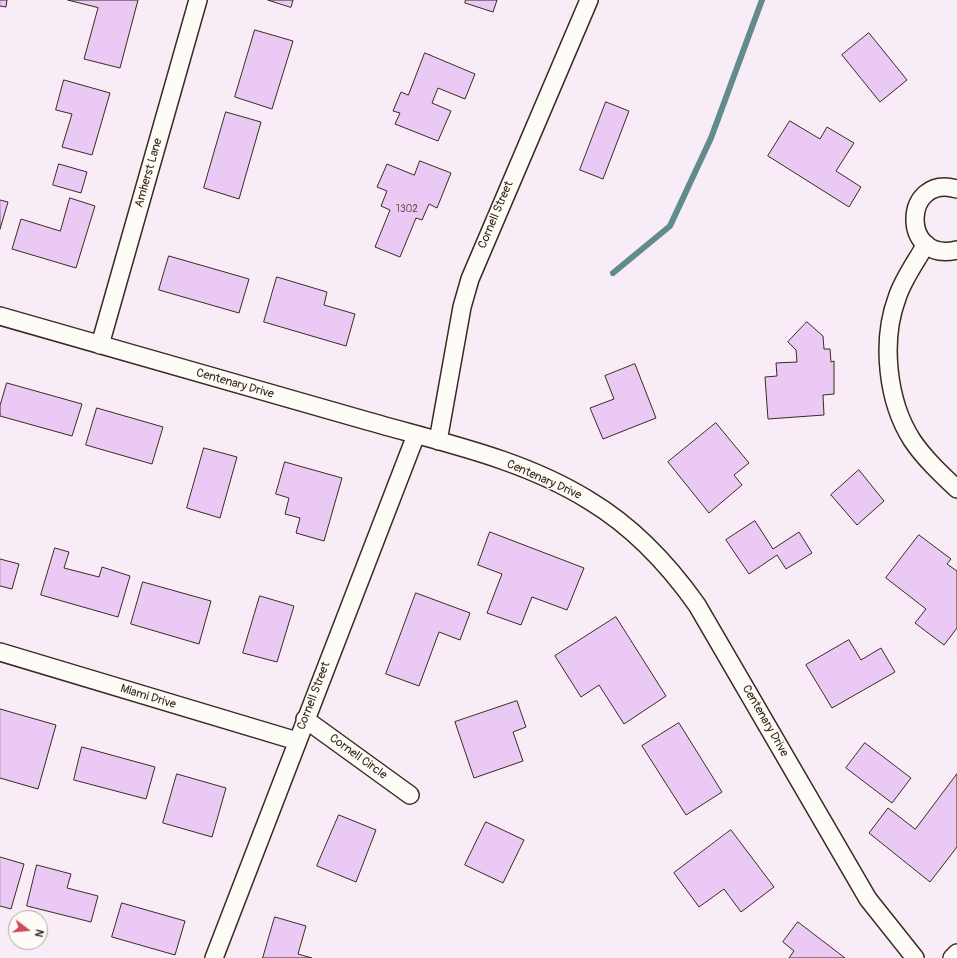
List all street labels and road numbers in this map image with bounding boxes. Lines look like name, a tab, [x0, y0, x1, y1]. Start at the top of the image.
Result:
street label: Amherst Lane	[132, 137, 166, 209]
street label: Cornell Street	[475, 179, 517, 251]
street label: Centenary Drive	[194, 366, 276, 402]
street label: Centenary Drive	[504, 457, 584, 503]
street label: Cornell Street	[294, 660, 334, 732]
street label: Miami Drive	[118, 682, 178, 712]
street label: Centenary Drive	[739, 683, 791, 759]
street label: Cornell Circle	[326, 731, 390, 783]

